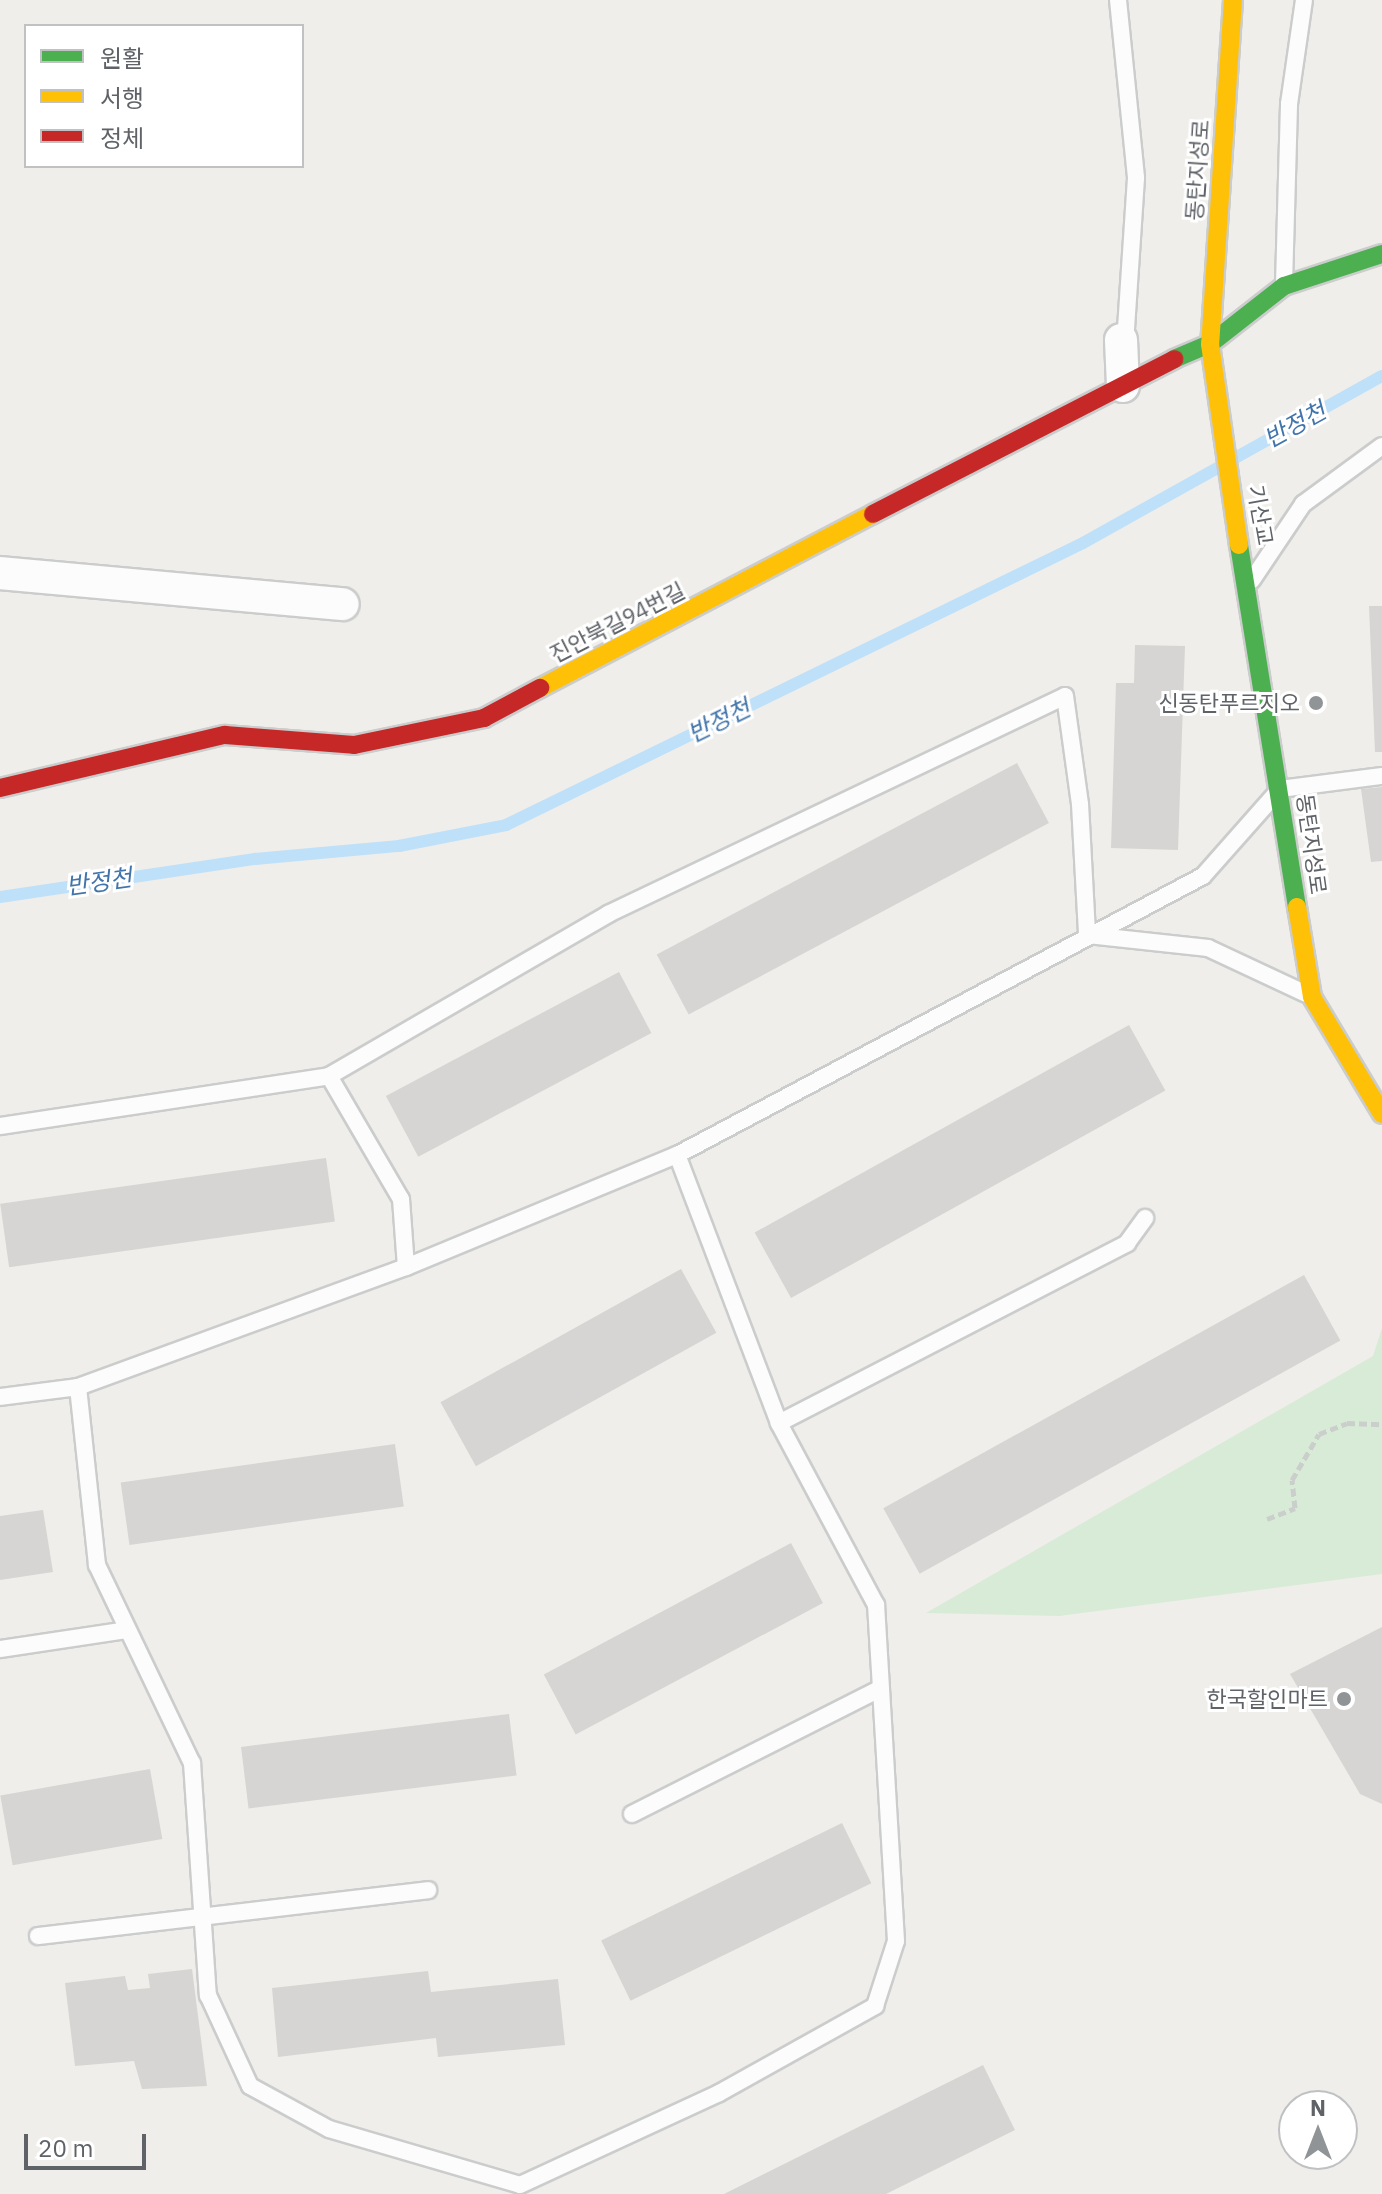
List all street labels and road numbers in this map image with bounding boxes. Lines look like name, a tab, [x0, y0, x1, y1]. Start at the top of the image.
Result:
street label: 동탄지성로	[1180, 119, 1214, 221]
street label: 기산교	[1243, 483, 1279, 547]
street label: 진안북길94번길	[545, 577, 689, 667]
street label: 동탄지성로	[1292, 792, 1332, 896]

